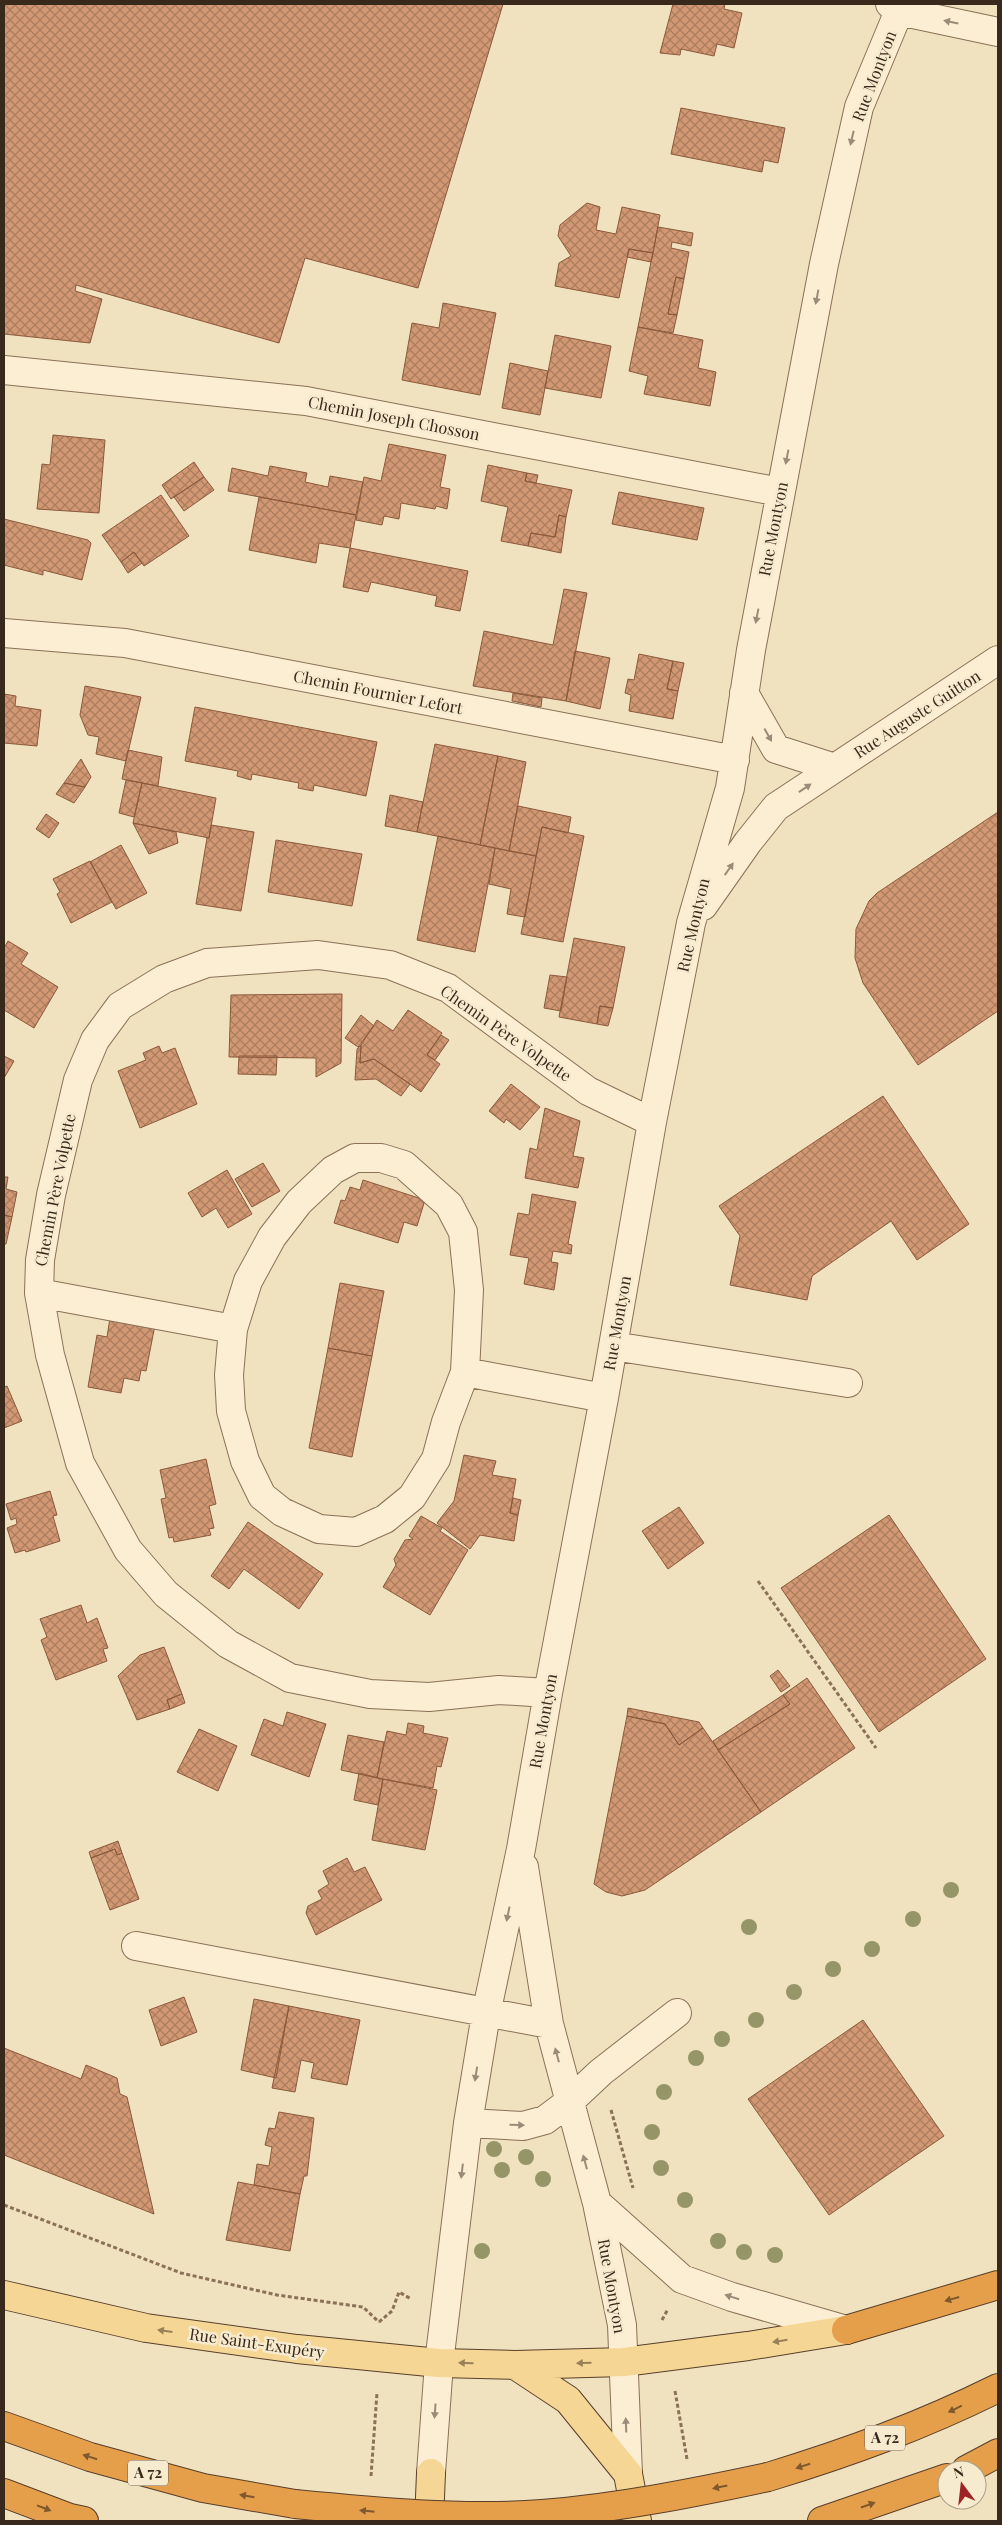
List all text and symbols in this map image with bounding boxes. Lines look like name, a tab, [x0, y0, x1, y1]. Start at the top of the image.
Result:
one-way arrow	[943, 18, 958, 26]
street label: Rue Montyon	[847, 27, 901, 124]
one-way arrow	[848, 131, 856, 146]
one-way arrow	[813, 289, 821, 305]
street label: Chemin Joseph Chosson	[306, 391, 482, 445]
one-way arrow	[783, 449, 791, 464]
street label: Rue Montyon	[753, 480, 792, 578]
one-way arrow	[752, 609, 760, 625]
street label: Chemin Fournier Lefort	[292, 665, 465, 718]
street label: Rue Auguste Guitton	[849, 665, 984, 762]
one-way arrow	[764, 728, 772, 743]
one-way arrow	[799, 783, 812, 792]
one-way arrow	[724, 862, 734, 876]
street label: Rue Montyon	[672, 876, 714, 974]
street label: Chemin Père Volpette	[437, 980, 576, 1086]
street label: Chemin Père Volpette	[29, 1112, 80, 1268]
street label: Rue Montyon	[598, 1274, 635, 1372]
street label: Rue Montyon	[524, 1672, 561, 1770]
one-way arrow	[503, 1907, 511, 1923]
one-way arrow	[553, 2048, 561, 2063]
one-way arrow	[472, 2066, 480, 2082]
one-way arrow	[509, 2121, 525, 2129]
one-way arrow	[581, 2154, 589, 2169]
one-way arrow	[458, 2163, 466, 2179]
street label: Rue Montyon	[594, 2237, 631, 2335]
one-way arrow	[724, 2292, 739, 2300]
one-way arrow	[944, 2295, 959, 2303]
street label: Rue Saint-Exupéry	[188, 2323, 326, 2362]
one-way arrow	[157, 2326, 173, 2334]
one-way arrow	[772, 2337, 788, 2345]
one-way arrow	[458, 2359, 474, 2367]
one-way arrow	[576, 2359, 592, 2367]
one-way arrow	[431, 2403, 439, 2419]
one-way arrow	[947, 2405, 962, 2413]
one-way arrow	[622, 2417, 630, 2433]
road number: A 72	[865, 2426, 905, 2450]
one-way arrow	[82, 2452, 97, 2460]
road number: A 72	[128, 2460, 168, 2486]
north arrow	[937, 2460, 987, 2510]
text: N	[951, 2461, 966, 2482]
one-way arrow	[795, 2463, 810, 2471]
one-way arrow	[712, 2483, 728, 2491]
one-way arrow	[239, 2491, 255, 2499]
one-way arrow	[861, 2501, 876, 2509]
one-way arrow	[36, 2505, 51, 2512]
one-way arrow	[359, 2507, 375, 2515]

